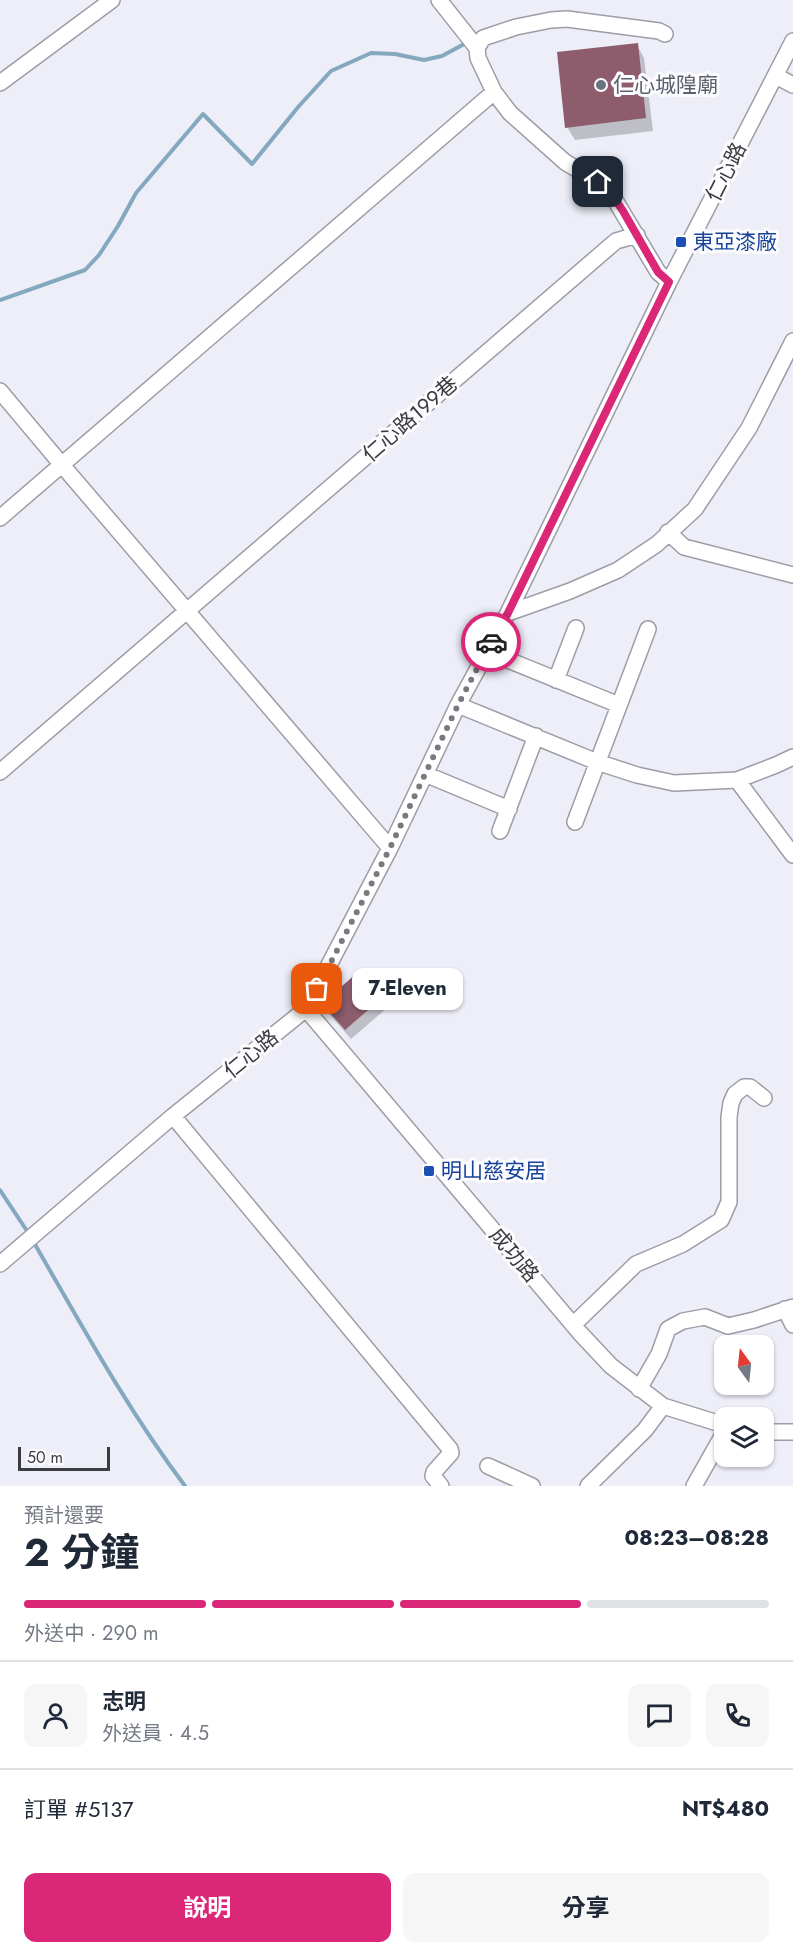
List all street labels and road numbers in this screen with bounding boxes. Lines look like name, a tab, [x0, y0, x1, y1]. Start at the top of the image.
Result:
street label: 仁心路	[698, 137, 754, 207]
street label: 仁心路199巷	[356, 369, 464, 469]
street label: 仁心路	[217, 1023, 285, 1085]
street label: 成功路	[482, 1221, 546, 1289]

